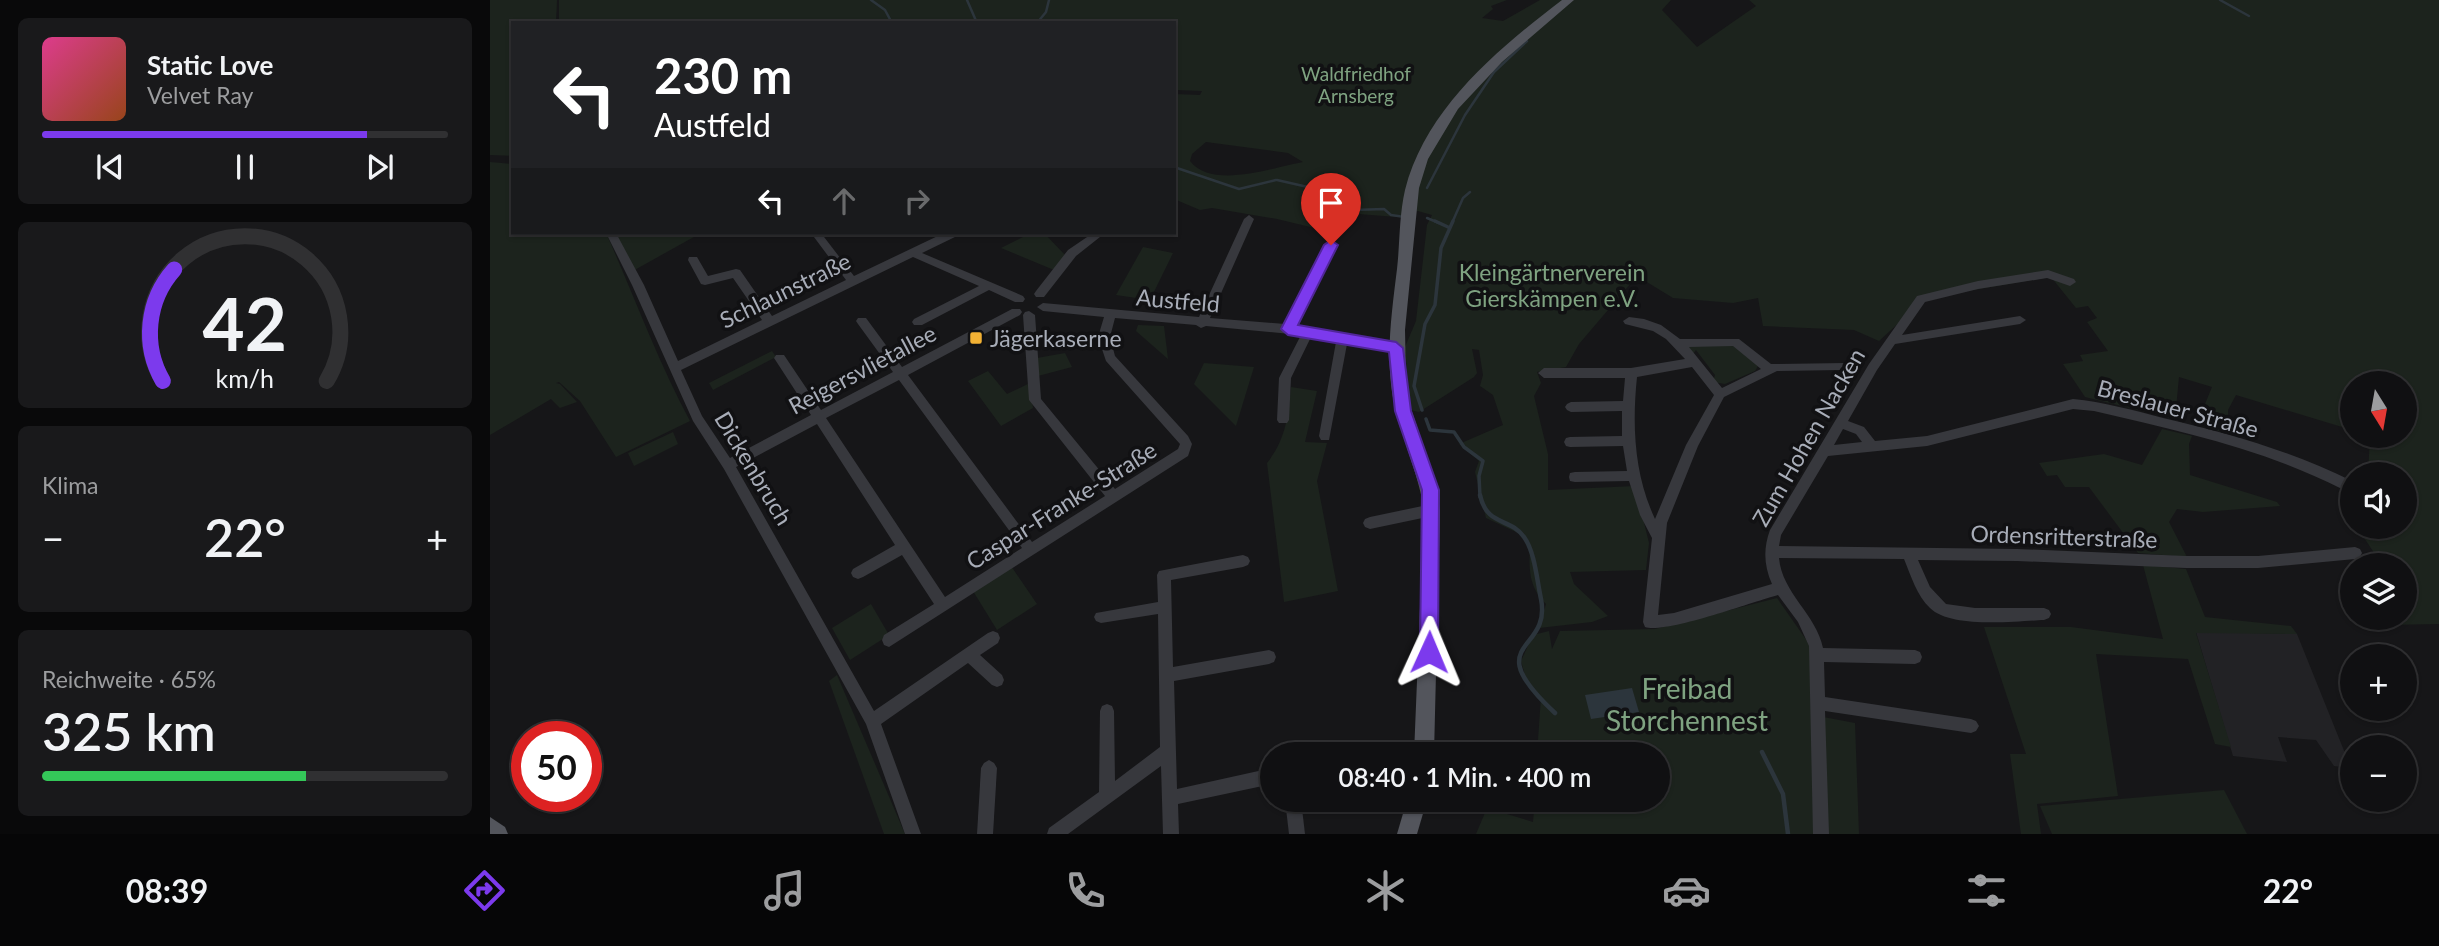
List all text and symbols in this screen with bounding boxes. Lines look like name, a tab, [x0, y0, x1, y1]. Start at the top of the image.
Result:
text: 230 m	[654, 46, 792, 104]
text: Static Love	[147, 49, 274, 81]
icon: left	[539, 49, 630, 140]
park label: Waldfriedhof Arnsberg	[1301, 62, 1411, 107]
text: Velvet Ray	[147, 81, 253, 109]
text: Austfeld	[654, 105, 771, 144]
icon: previous	[91, 148, 129, 186]
icon: pause	[226, 148, 264, 186]
icon: next	[361, 148, 399, 186]
pin	[1301, 173, 1361, 245]
icon: left	[752, 182, 790, 220]
icon: ahead	[825, 182, 863, 220]
icon: right	[898, 182, 936, 220]
icon: arrive	[1312, 184, 1350, 222]
street label: Schlaunstraße	[715, 246, 855, 334]
park label: Kleingärtnerverein Gierskämpen e.V.	[1459, 258, 1645, 312]
text: 42	[203, 279, 287, 367]
street label: Austfeld	[1135, 282, 1221, 318]
street label: Reigersvlietallee	[783, 318, 941, 420]
place label: Jägerkaserne	[990, 324, 1122, 352]
marker: Jägerkaserne	[968, 330, 984, 346]
street label: Zum Hohen Nacken	[1746, 343, 1870, 531]
text: km/h	[216, 363, 274, 393]
north arrow	[2340, 371, 2417, 448]
map controls	[2340, 371, 2417, 812]
street label: Breslauer Straße	[2094, 373, 2262, 443]
street label: Dickenbruch	[709, 406, 799, 530]
street label: Caspar-Franke-Straße	[961, 435, 1161, 575]
button: sound	[2340, 462, 2417, 539]
text: Klima	[42, 471, 99, 499]
text: 22°	[204, 506, 286, 568]
text: −	[42, 515, 64, 561]
text: +	[426, 515, 448, 561]
street label: Ordensritterstraße	[1970, 519, 2158, 553]
button: layers	[2340, 553, 2417, 630]
position arrow	[1392, 615, 1466, 689]
button: +	[2340, 644, 2417, 721]
text: Reichweite · 65%	[42, 665, 216, 693]
park label: Freibad Storchennest	[1606, 671, 1768, 737]
text: 325 km	[42, 700, 216, 762]
speed limit sign: 50	[511, 721, 602, 812]
button: −	[2340, 735, 2417, 812]
text: 08:40 · 1 Min. · 400 m	[1339, 761, 1591, 793]
icon: directions	[460, 866, 509, 915]
icon: music	[760, 866, 809, 915]
icon: phone	[1061, 866, 1110, 915]
icon: climate	[1361, 866, 1410, 915]
icon: car	[1662, 866, 1711, 915]
icon: filters	[1962, 866, 2011, 915]
text: 08:39	[126, 871, 208, 910]
text: 22°	[2263, 871, 2313, 910]

